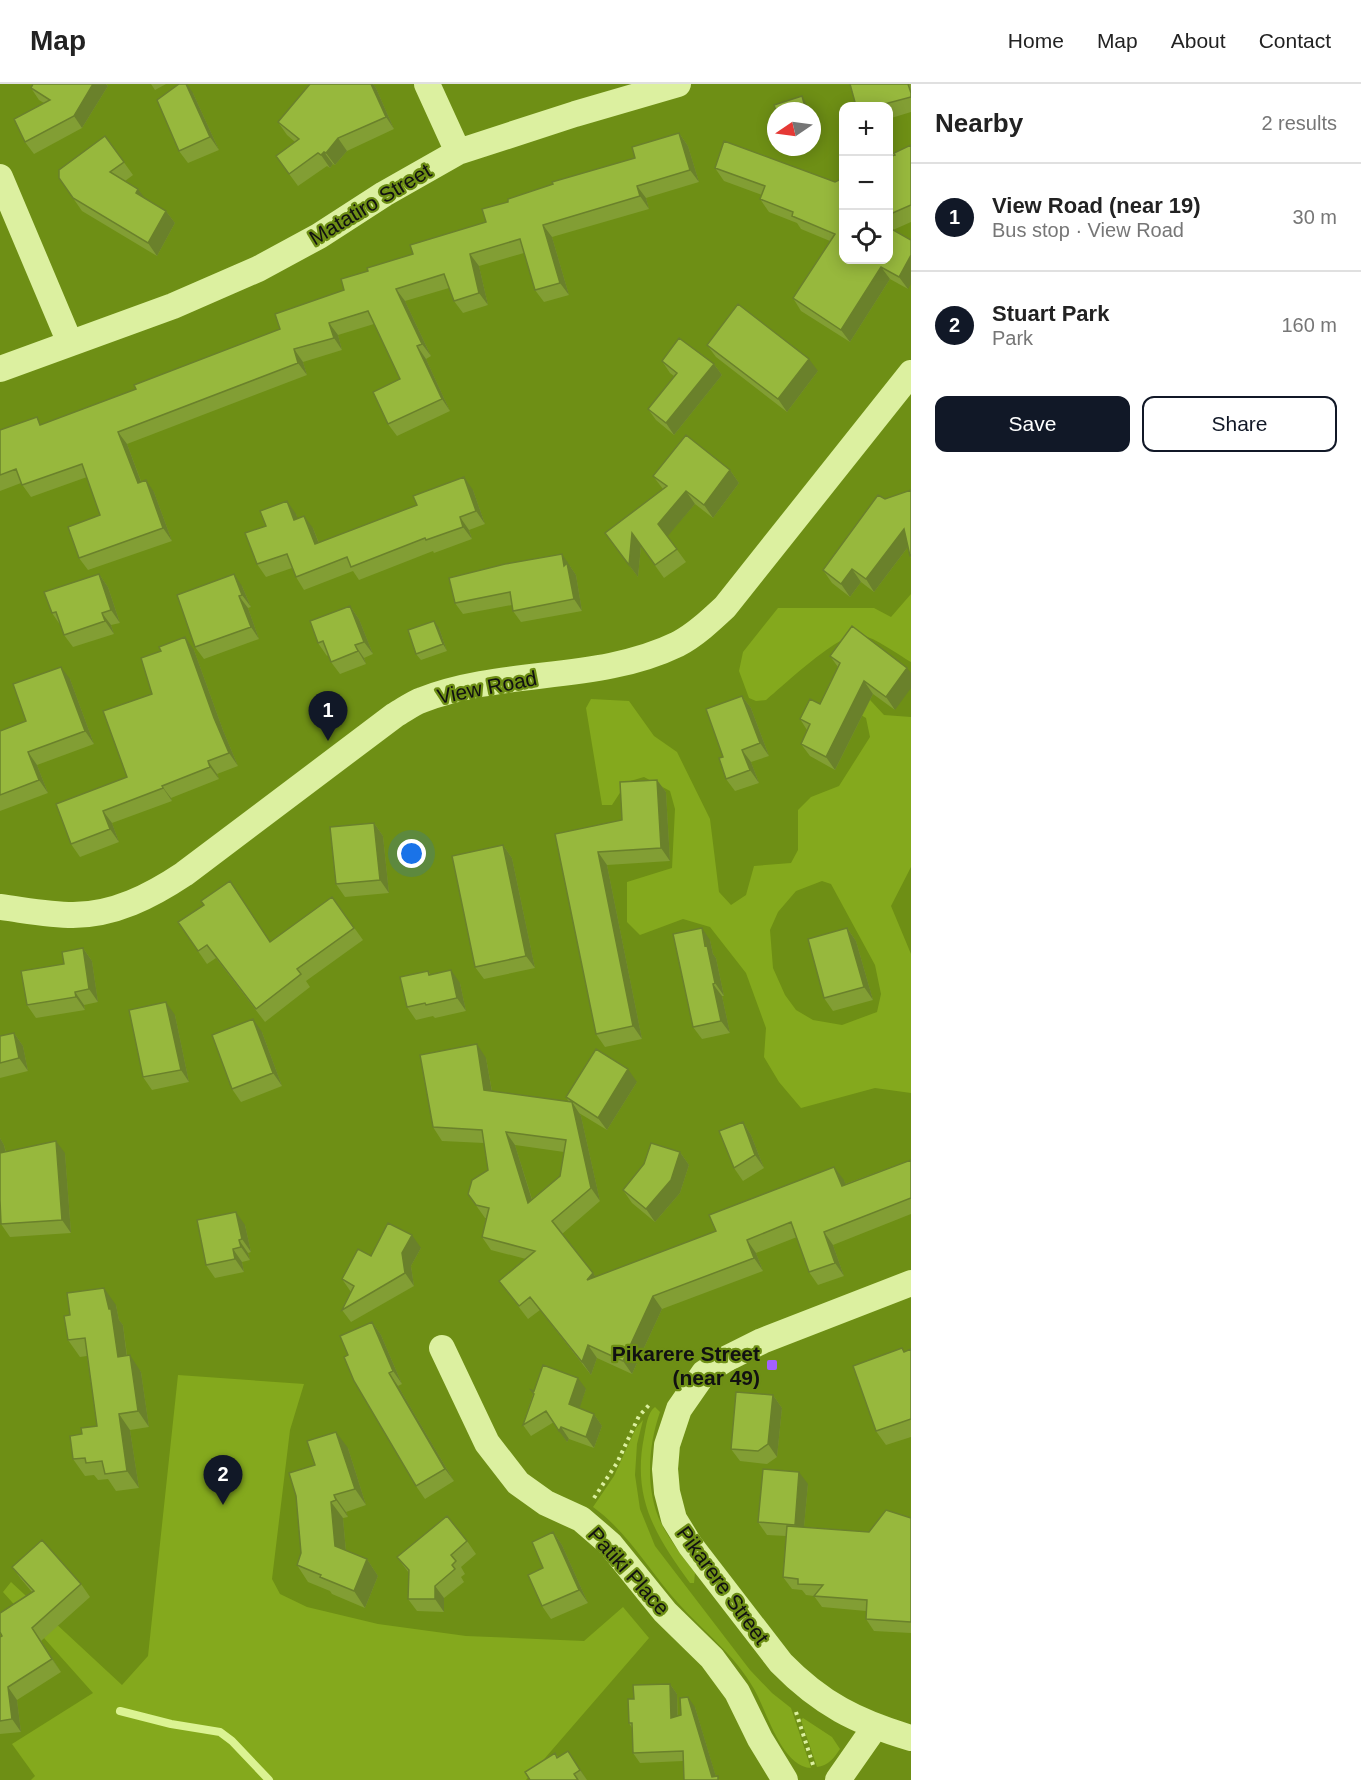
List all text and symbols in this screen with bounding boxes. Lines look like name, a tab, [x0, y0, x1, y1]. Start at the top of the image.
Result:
text: Map	[30, 25, 86, 56]
text: Home	[1008, 29, 1064, 52]
text: Map	[1097, 29, 1138, 52]
text: About	[1171, 29, 1226, 52]
text: Contact	[1259, 29, 1331, 52]
north arrow	[767, 102, 821, 156]
map controls	[839, 102, 893, 264]
button: +	[839, 102, 893, 156]
text: Nearby	[935, 108, 1023, 138]
text: 2 results	[1261, 112, 1337, 134]
button: −	[839, 156, 893, 210]
street label: Matatiro Street	[305, 159, 435, 249]
text: View Road (near 19)	[992, 193, 1201, 218]
text: 1	[949, 206, 960, 228]
text: 30 m	[1293, 206, 1337, 228]
button: locate	[839, 210, 893, 264]
text: Bus stop · View Road	[992, 219, 1184, 241]
text: Stuart Park	[992, 301, 1109, 326]
text: 2	[949, 314, 960, 336]
text: 160 m	[1281, 314, 1337, 336]
text: Park	[992, 327, 1033, 349]
button: Save	[935, 396, 1130, 452]
button: Share	[1142, 396, 1337, 452]
street label: View Road	[435, 666, 539, 708]
pin: 1	[308, 692, 348, 741]
your location	[397, 839, 426, 868]
place label: Pikarere Street (near 49)	[612, 1342, 760, 1389]
marker: Pikarere Street (near 49)	[765, 1358, 779, 1372]
pin: 2	[204, 1456, 242, 1505]
street label: Pikarere Street	[673, 1522, 774, 1649]
street label: Patiki Place	[584, 1523, 674, 1619]

